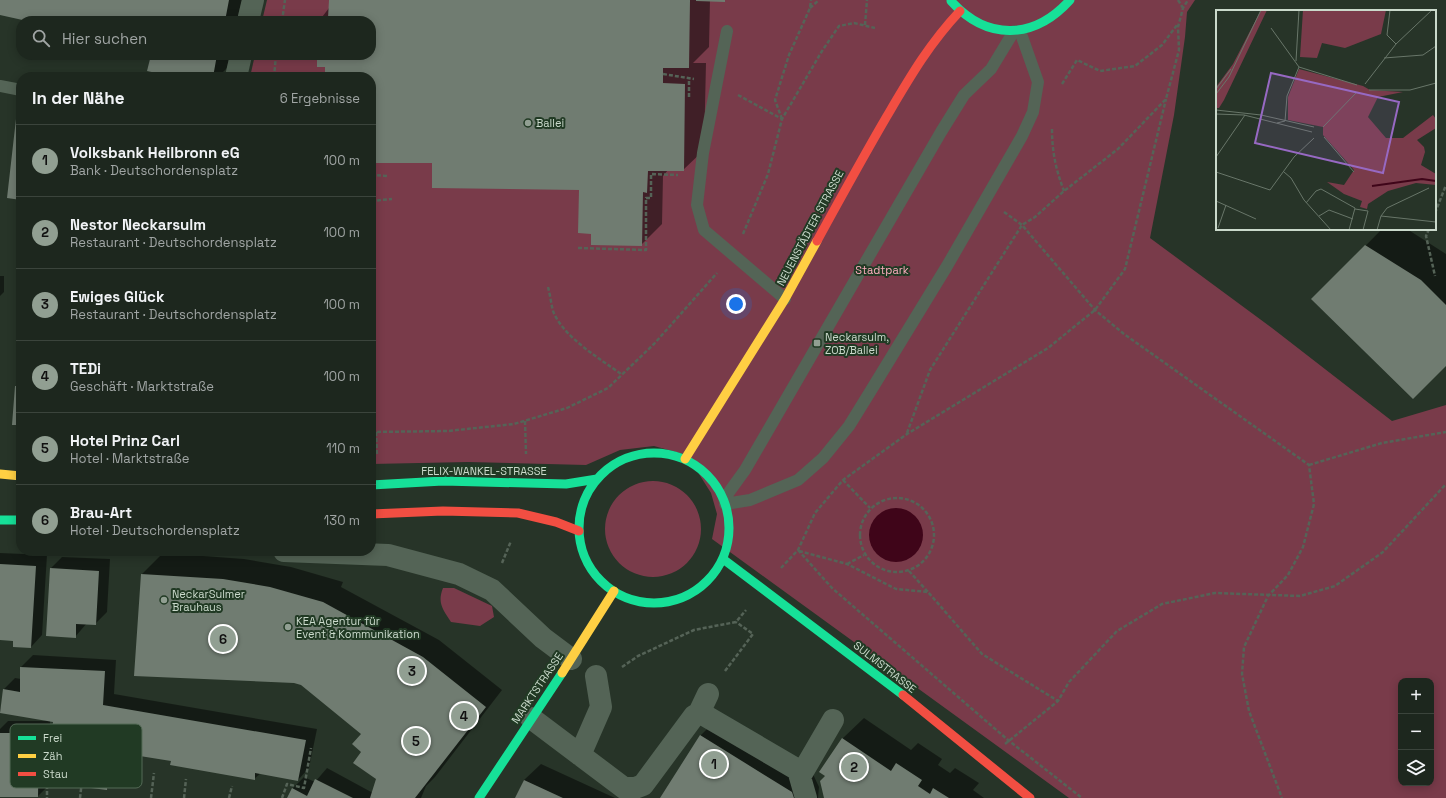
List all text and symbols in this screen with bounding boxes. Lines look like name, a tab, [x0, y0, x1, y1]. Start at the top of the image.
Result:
inset map	[1216, 10, 1436, 230]
search box	[16, 16, 376, 60]
icon: search	[30, 27, 52, 49]
text: Hier suchen	[62, 29, 147, 48]
text: In der Nähe	[32, 87, 124, 109]
text: 6 Ergebnisse	[280, 90, 360, 107]
place label: Ballei	[536, 116, 564, 130]
marker: Ballei	[523, 118, 533, 128]
text: Volksbank Heilbronn eG	[70, 143, 240, 162]
text: 1	[42, 152, 48, 169]
text: 100 m	[323, 152, 360, 169]
text: Bank · Deutschordensplatz	[70, 162, 238, 179]
street label: NEUENSTÄDTER STRASSE	[774, 168, 846, 288]
text: Nestor Neckarsulm	[70, 215, 206, 234]
text: 2	[41, 224, 49, 241]
text: 100 m	[323, 224, 360, 241]
text: Restaurant · Deutschordensplatz	[70, 234, 277, 251]
park label: Stadtpark	[855, 263, 909, 277]
text: Ewiges Glück	[70, 287, 164, 306]
your location	[726, 294, 746, 314]
text: 3	[41, 296, 49, 313]
text: 100 m	[323, 296, 360, 313]
text: Restaurant · Deutschordensplatz	[70, 306, 277, 323]
place label: Neckarsulm, ZOB/Ballei	[825, 330, 889, 357]
marker: Neckarsulm, ZOB/Ballei	[812, 338, 822, 348]
text: TEDi	[70, 359, 101, 378]
text: 4	[41, 368, 49, 385]
text: 100 m	[323, 368, 360, 385]
text: Geschäft · Marktstraße	[70, 378, 214, 395]
text: Hotel Prinz Carl	[70, 431, 180, 450]
text: 5	[41, 440, 49, 457]
text: 110 m	[326, 440, 360, 457]
text: Hotel · Marktstraße	[70, 450, 189, 467]
street label: FELIX-WANKEL-STRASSE	[421, 464, 547, 478]
text: Brau-Art	[70, 503, 132, 522]
text: 6	[41, 512, 49, 529]
text: 130 m	[324, 512, 360, 529]
text: Hotel · Deutschordensplatz	[70, 522, 240, 539]
place label: NeckarSulmer Brauhaus	[172, 587, 245, 614]
marker: NeckarSulmer Brauhaus	[159, 595, 169, 605]
place label: KEA Agentur für Event & Kommunikation	[296, 614, 420, 641]
marker: KEA Agentur für Event & Kommunikation	[283, 622, 293, 632]
pin: 6	[210, 624, 236, 654]
street label: SULMSTRASSE	[851, 638, 919, 696]
street label: MARKTSTRASSE	[508, 650, 566, 726]
pin: 3	[399, 656, 425, 686]
map controls	[1398, 678, 1434, 786]
button: +	[1398, 678, 1434, 714]
pin: 4	[451, 701, 477, 731]
button: −	[1398, 714, 1434, 750]
legend	[10, 724, 142, 788]
pin: 5	[403, 726, 429, 756]
text: Frei	[43, 731, 62, 745]
text: Zäh	[43, 749, 62, 763]
pin: 1	[701, 749, 727, 779]
button: layers	[1398, 750, 1434, 786]
pin: 2	[841, 752, 867, 782]
text: Stau	[43, 767, 68, 781]

